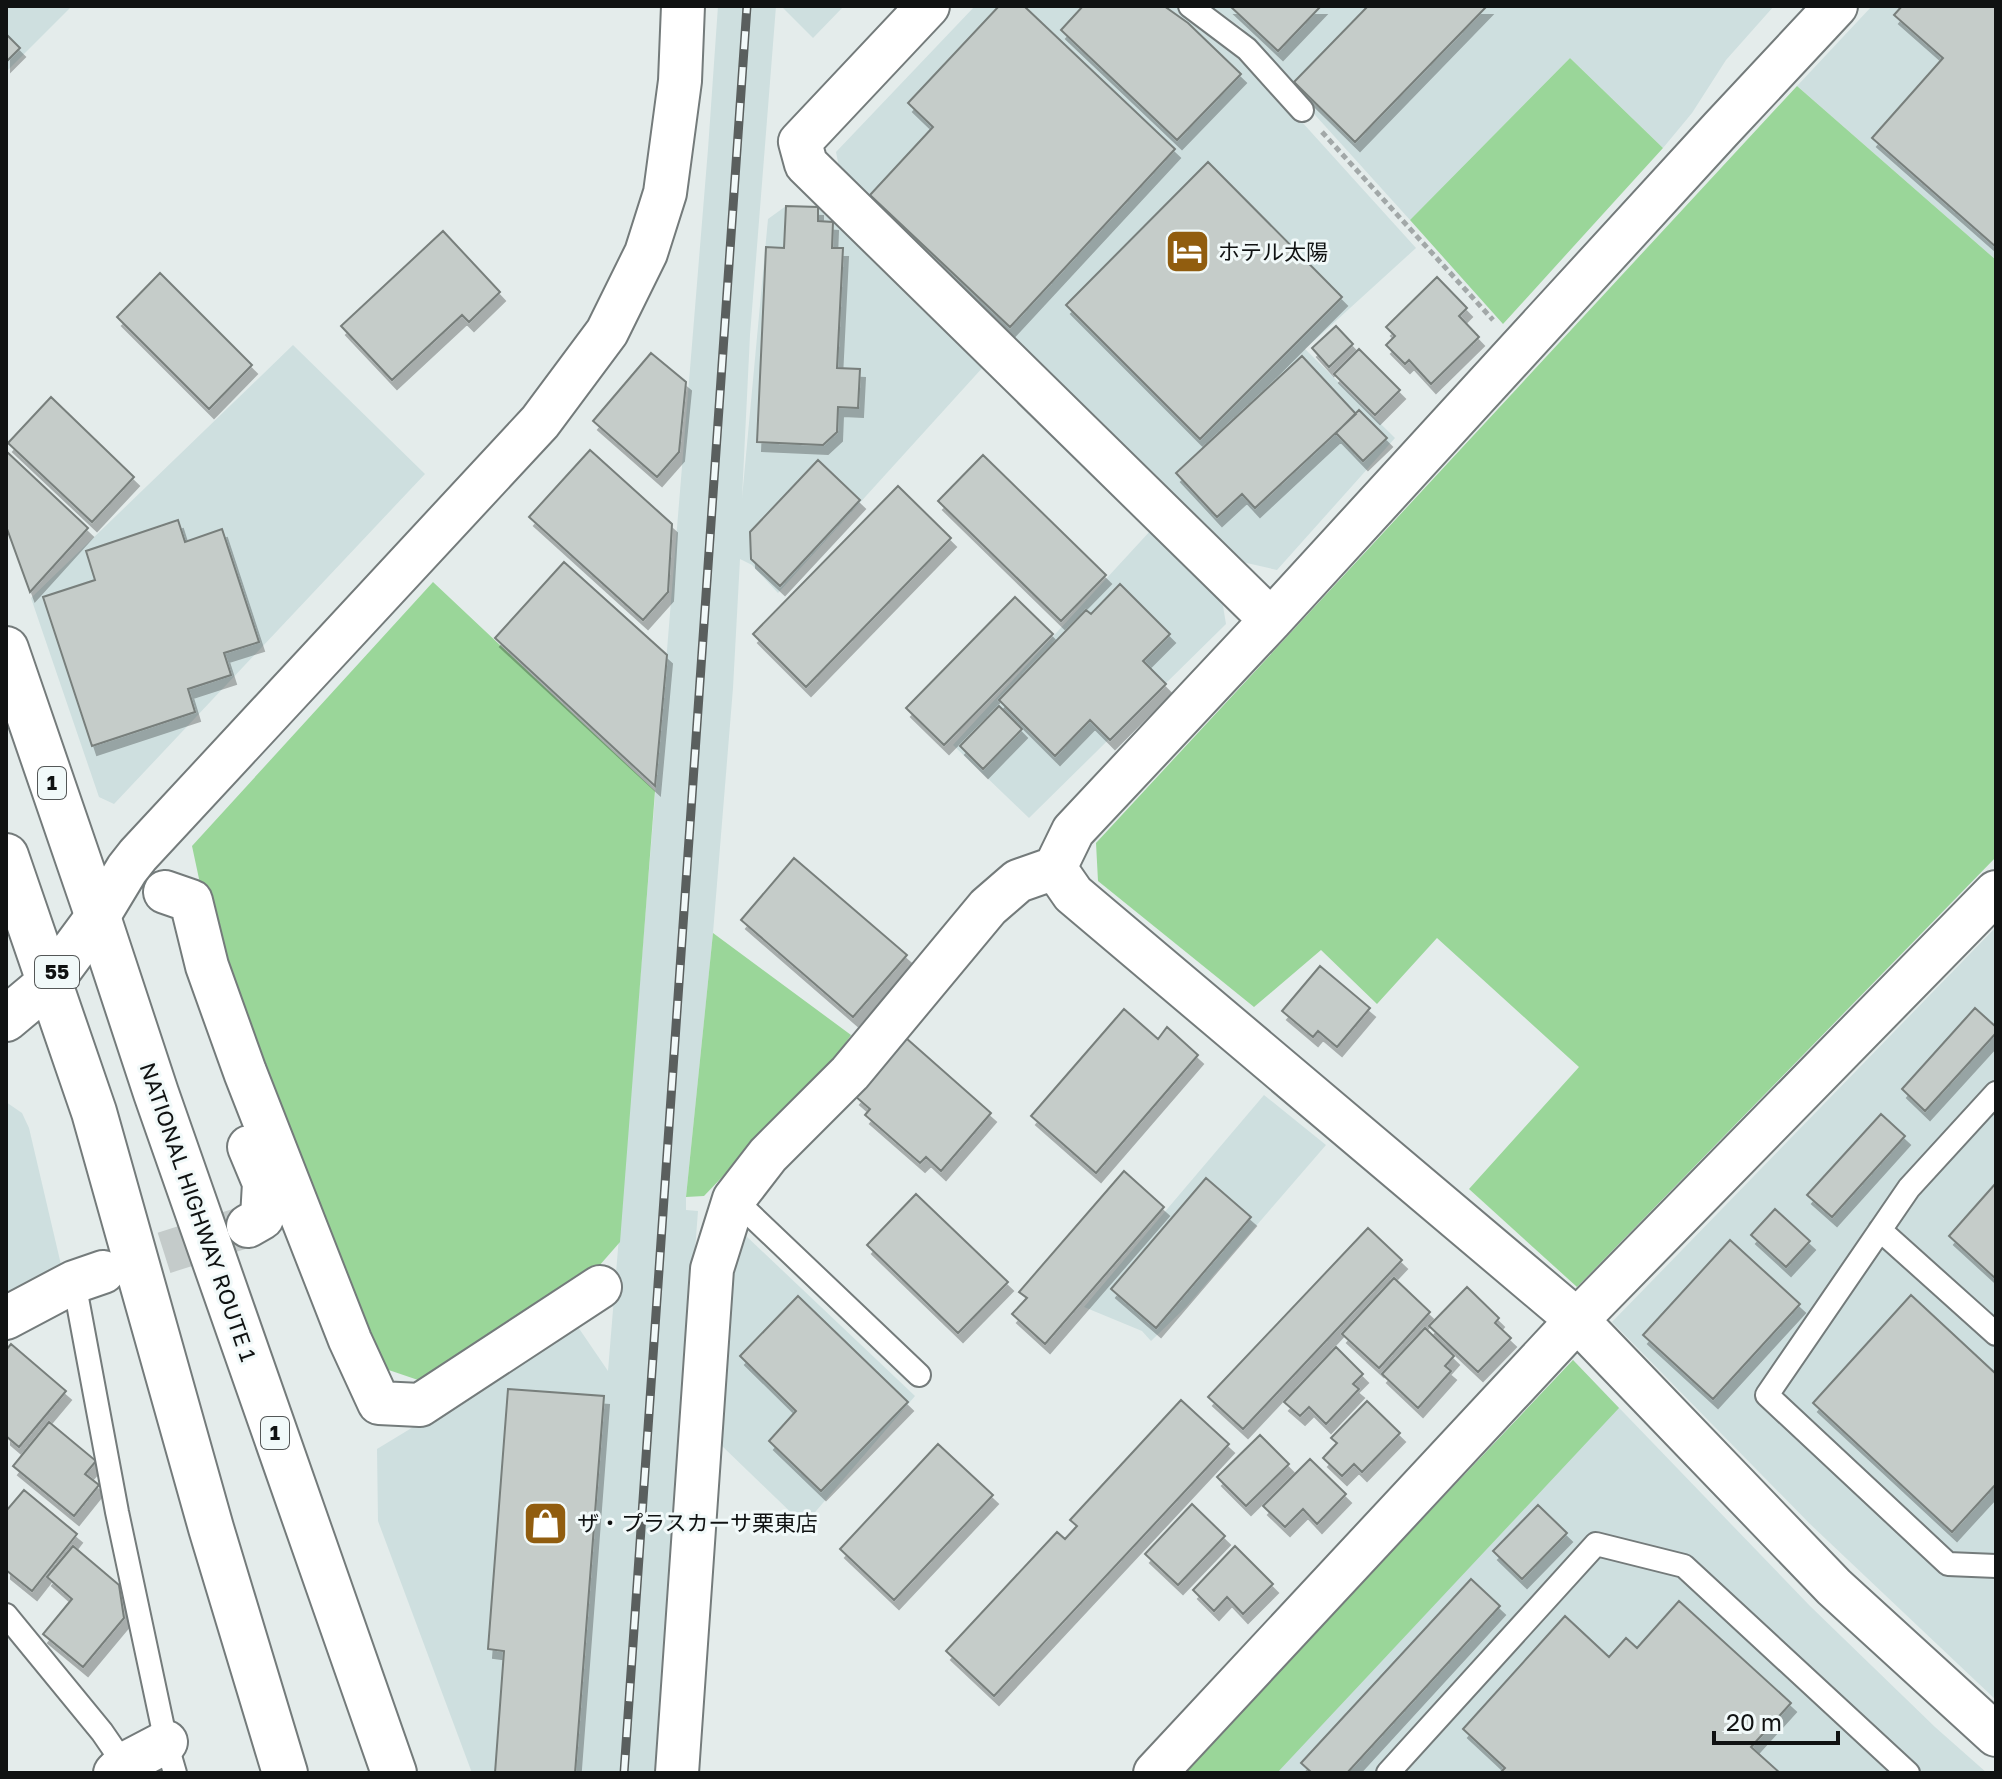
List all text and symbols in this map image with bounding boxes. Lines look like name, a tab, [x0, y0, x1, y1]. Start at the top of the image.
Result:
hotel icon: ホテル太陽	[1163, 228, 1211, 276]
place label: ホテル太陽	[1218, 238, 1328, 265]
road number: 1	[38, 767, 66, 799]
road number: 55	[35, 956, 79, 988]
street label: NATIONAL HIGHWAY ROUTE 1	[135, 1059, 263, 1365]
road number: 1	[261, 1417, 289, 1449]
shop icon: ザ・プラスカーサ栗東店	[522, 1499, 570, 1547]
place label: ザ・プラスカーサ栗東店	[577, 1509, 818, 1536]
scale bar	[1714, 1695, 1838, 1745]
text: 20 m	[1726, 1707, 1782, 1736]

